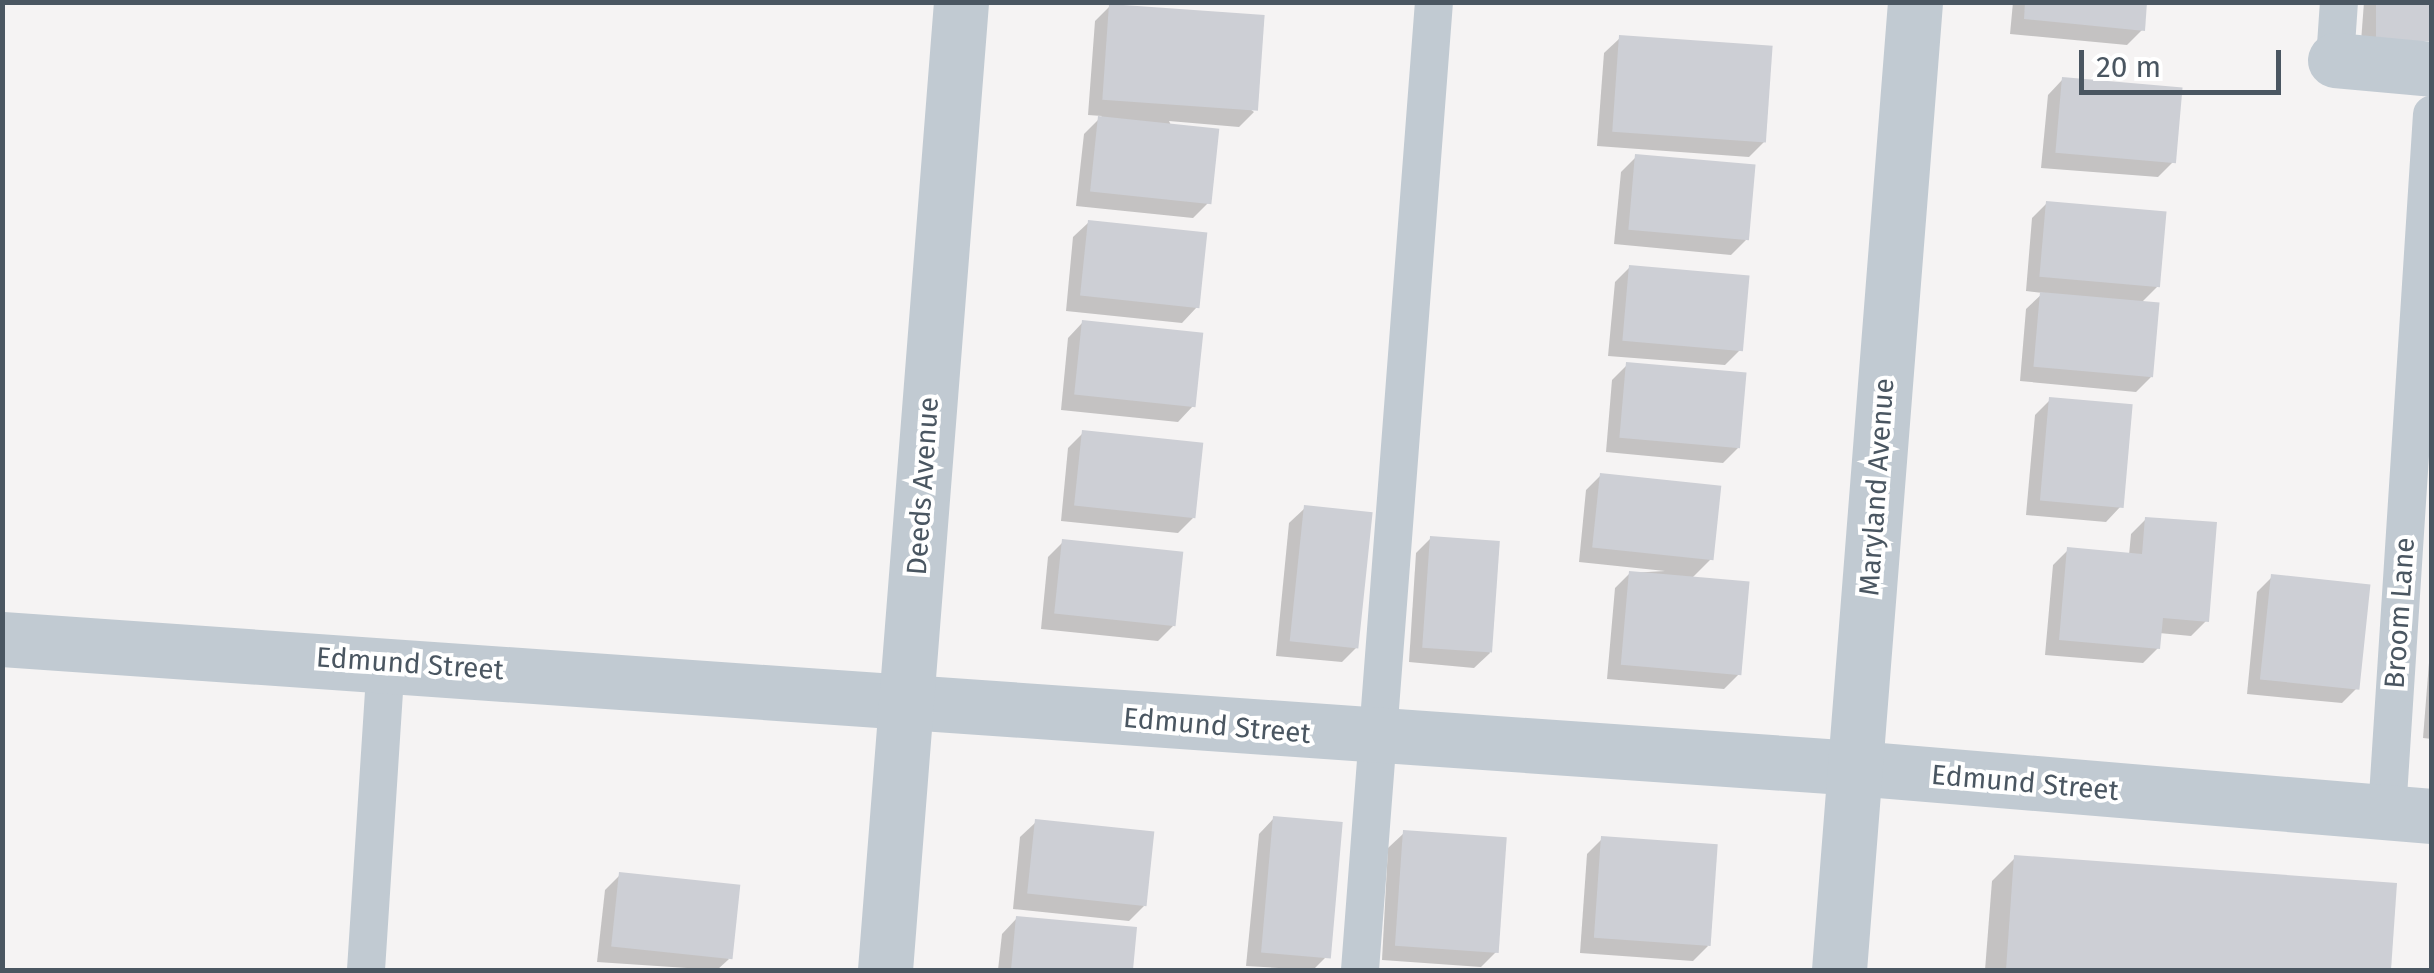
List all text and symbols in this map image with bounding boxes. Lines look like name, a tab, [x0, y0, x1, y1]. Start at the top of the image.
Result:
scale bar	[2084, 30, 2286, 92]
text: 20 m	[2096, 49, 2161, 85]
street label: Maryland Avenue	[1853, 377, 1901, 597]
street label: Deeds Avenue	[900, 396, 946, 576]
street label: Broom Lane	[2378, 536, 2422, 690]
street label: Edmund Street	[315, 641, 505, 687]
street label: Edmund Street	[1122, 701, 1312, 751]
street label: Edmund Street	[1930, 758, 2120, 808]

